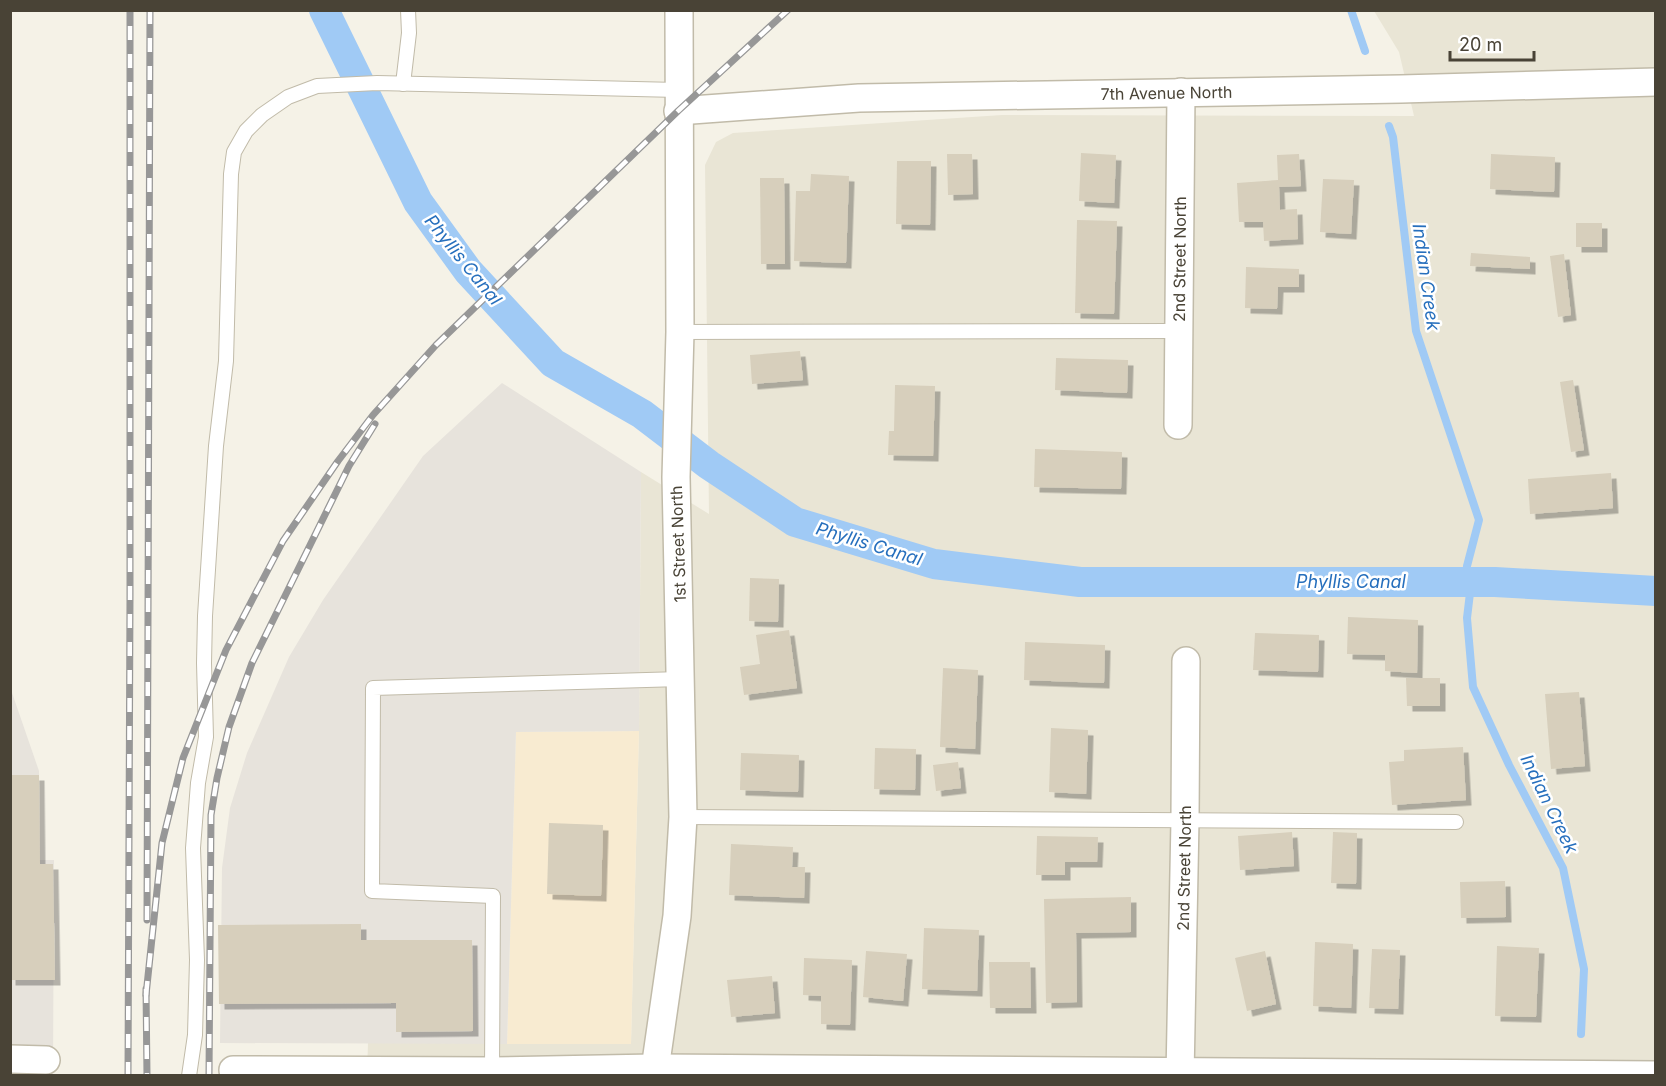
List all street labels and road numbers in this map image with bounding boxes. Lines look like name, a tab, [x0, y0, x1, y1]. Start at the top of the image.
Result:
street label: 7th Avenue North	[1101, 82, 1232, 104]
street label: 2nd Street North	[1169, 196, 1190, 322]
street label: 1st Street North	[666, 485, 690, 603]
street label: 2nd Street North	[1173, 805, 1195, 931]

